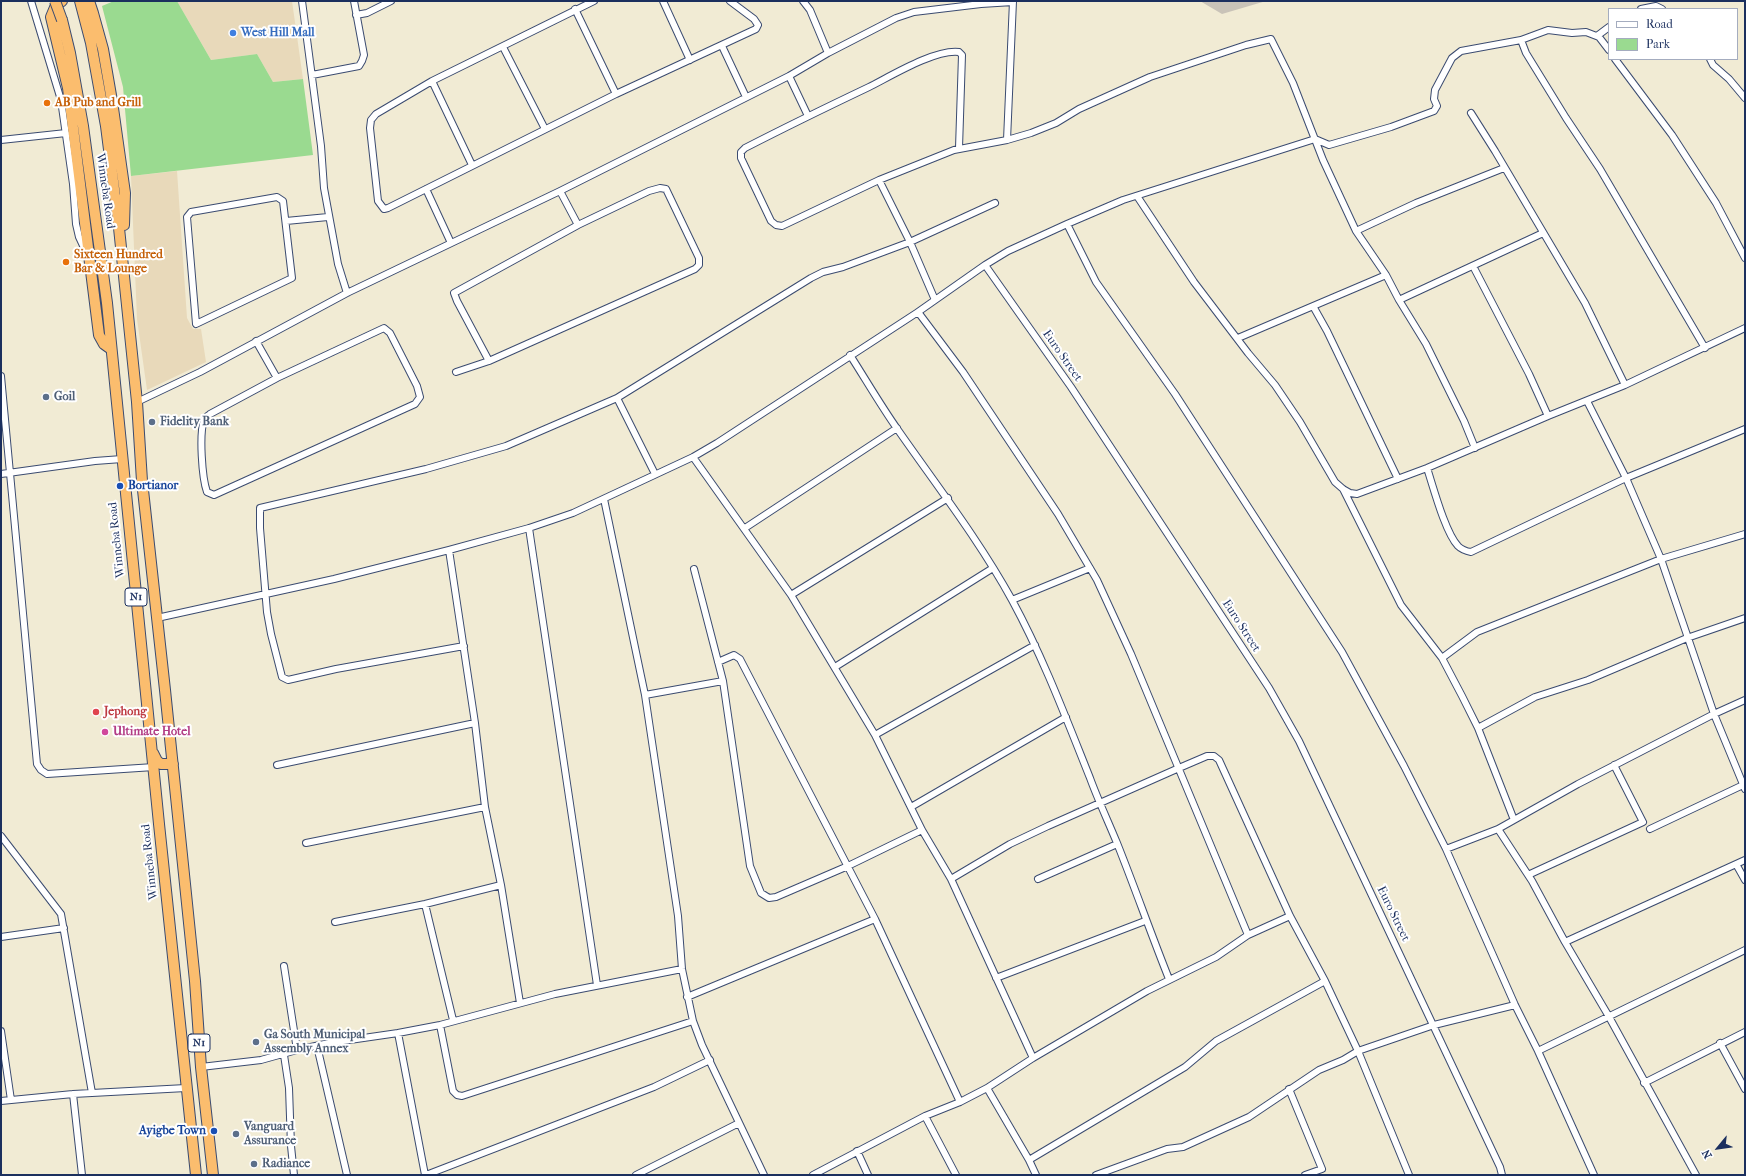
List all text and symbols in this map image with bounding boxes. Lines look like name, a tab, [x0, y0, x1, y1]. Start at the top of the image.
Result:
legend	[1608, 8, 1738, 60]
text: Road	[1646, 17, 1673, 31]
place label: West Hill Mall	[241, 26, 315, 40]
marker: West Hill Mall	[228, 28, 238, 38]
text: Park	[1646, 37, 1670, 51]
place label: AB Pub and Grill	[55, 96, 141, 110]
marker: AB Pub and Grill	[42, 98, 52, 108]
street label: Winneba Road	[93, 152, 117, 230]
place label: Sixteen Hundred Bar & Lounge	[74, 248, 163, 276]
marker: Sixteen Hundred Bar & Lounge	[61, 257, 71, 267]
street label: Euro Street	[1039, 328, 1085, 384]
place label: Goil	[54, 390, 75, 404]
marker: Goil	[41, 392, 51, 402]
place label: Fidelity Bank	[160, 415, 229, 429]
marker: Fidelity Bank	[147, 417, 157, 427]
place label: Bortianor	[128, 479, 178, 493]
marker: Bortianor	[115, 481, 125, 491]
street label: Winneba Road	[106, 501, 128, 579]
road number: N1	[125, 588, 147, 606]
street label: Euro Street	[1219, 597, 1263, 655]
place label: Jephong	[104, 705, 147, 719]
marker: Jephong	[91, 707, 101, 717]
place label: Ultimate Hotel	[113, 725, 191, 739]
marker: Ultimate Hotel	[100, 727, 110, 737]
street label: Winneba Road	[139, 823, 161, 901]
street label: Euro Street	[1373, 884, 1413, 944]
place label: Ga South Municipal Assembly Annex	[264, 1028, 365, 1056]
road number: N1	[188, 1034, 210, 1052]
marker: Ga South Municipal Assembly Annex	[251, 1037, 261, 1047]
place label: Vanguard Assurance	[244, 1120, 296, 1148]
place label: Ayigbe Town	[139, 1124, 206, 1138]
marker: Ayigbe Town	[209, 1126, 219, 1136]
north arrow	[1698, 1128, 1738, 1168]
marker: Vanguard Assurance	[231, 1129, 241, 1139]
text: N	[1699, 1147, 1715, 1161]
place label: Radiance	[262, 1157, 310, 1171]
marker: Radiance	[249, 1159, 259, 1169]

